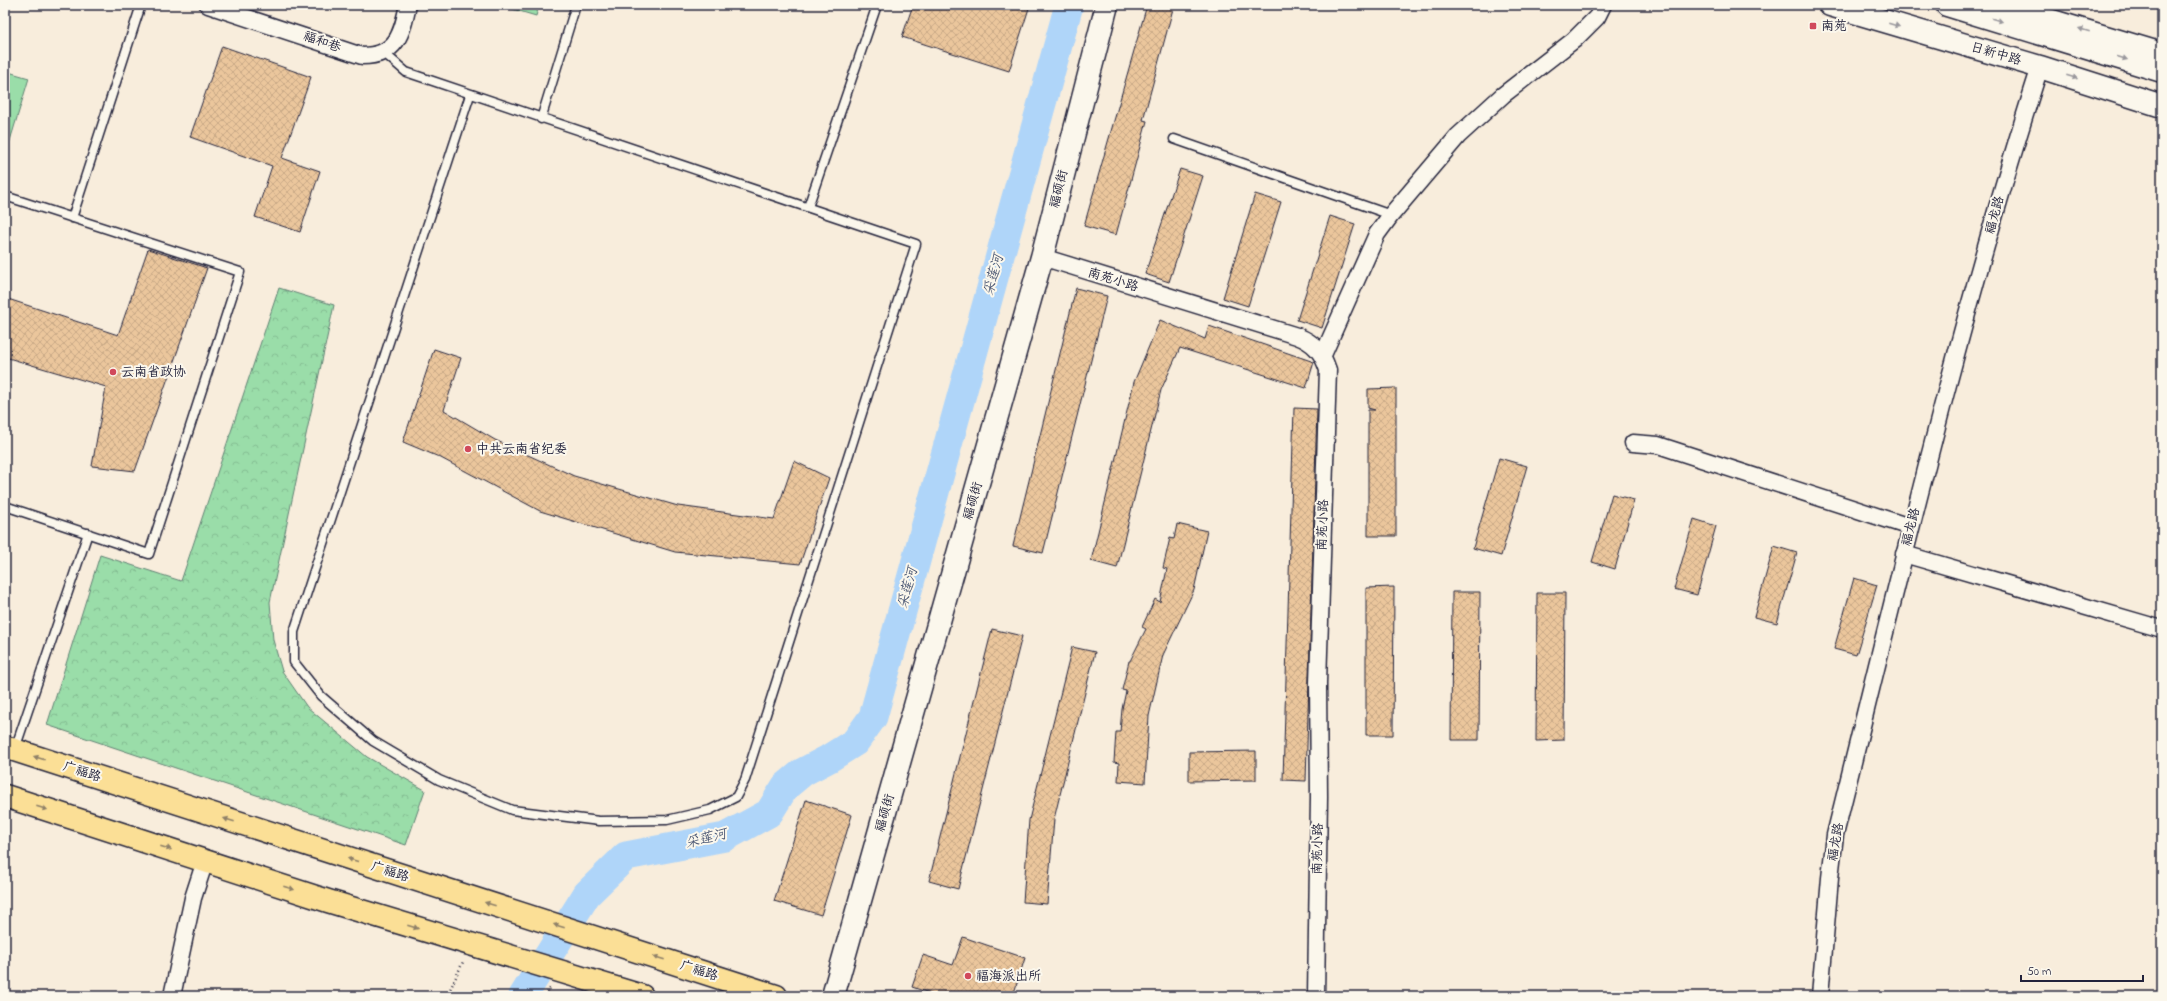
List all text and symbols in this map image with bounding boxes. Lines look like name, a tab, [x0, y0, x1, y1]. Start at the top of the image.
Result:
place label: 南苑	[1821, 17, 1847, 36]
one-way arrow	[1992, 18, 2004, 24]
marker: 南苑	[1808, 21, 1818, 31]
one-way arrow	[1888, 22, 1900, 28]
street label: 福和巷	[300, 27, 344, 57]
one-way arrow	[2078, 27, 2090, 33]
street label: 日新中路	[1968, 38, 2024, 70]
one-way arrow	[2116, 56, 2128, 62]
one-way arrow	[2067, 74, 2079, 80]
street label: 福硕街	[1045, 168, 1073, 210]
street label: 福龙路	[1981, 194, 2009, 236]
water label: 采莲河	[978, 250, 1010, 298]
street label: 南苑小路	[1085, 263, 1141, 297]
place label: 云南省政协	[121, 363, 186, 382]
marker: 云南省政协	[108, 367, 118, 377]
place label: 中共云南省纪委	[476, 440, 567, 459]
marker: 中共云南省纪委	[463, 444, 473, 454]
street label: 福硕街	[958, 480, 988, 522]
street label: 南苑小路	[1313, 499, 1333, 551]
street label: 福龙路	[1897, 506, 1925, 548]
water label: 采莲河	[892, 563, 924, 611]
one-way arrow	[33, 754, 45, 760]
street label: 广福路	[61, 757, 103, 787]
street label: 福硕街	[870, 792, 900, 834]
one-way arrow	[36, 805, 48, 811]
one-way arrow	[223, 817, 235, 823]
street label: 福龙路	[1823, 821, 1849, 863]
water label: 采莲河	[683, 823, 731, 854]
street label: 南苑小路	[1308, 823, 1328, 875]
one-way arrow	[160, 845, 172, 851]
one-way arrow	[346, 857, 358, 863]
street label: 广福路	[369, 857, 411, 887]
one-way arrow	[284, 885, 296, 891]
one-way arrow	[483, 901, 495, 907]
one-way arrow	[552, 923, 564, 929]
one-way arrow	[408, 924, 420, 930]
one-way arrow	[653, 955, 665, 961]
street label: 广福路	[678, 956, 720, 986]
scale bar	[2021, 957, 2143, 983]
text: 50 m	[2027, 963, 2051, 981]
place label: 福海派出所	[976, 967, 1041, 986]
marker: 福海派出所	[963, 971, 973, 981]

